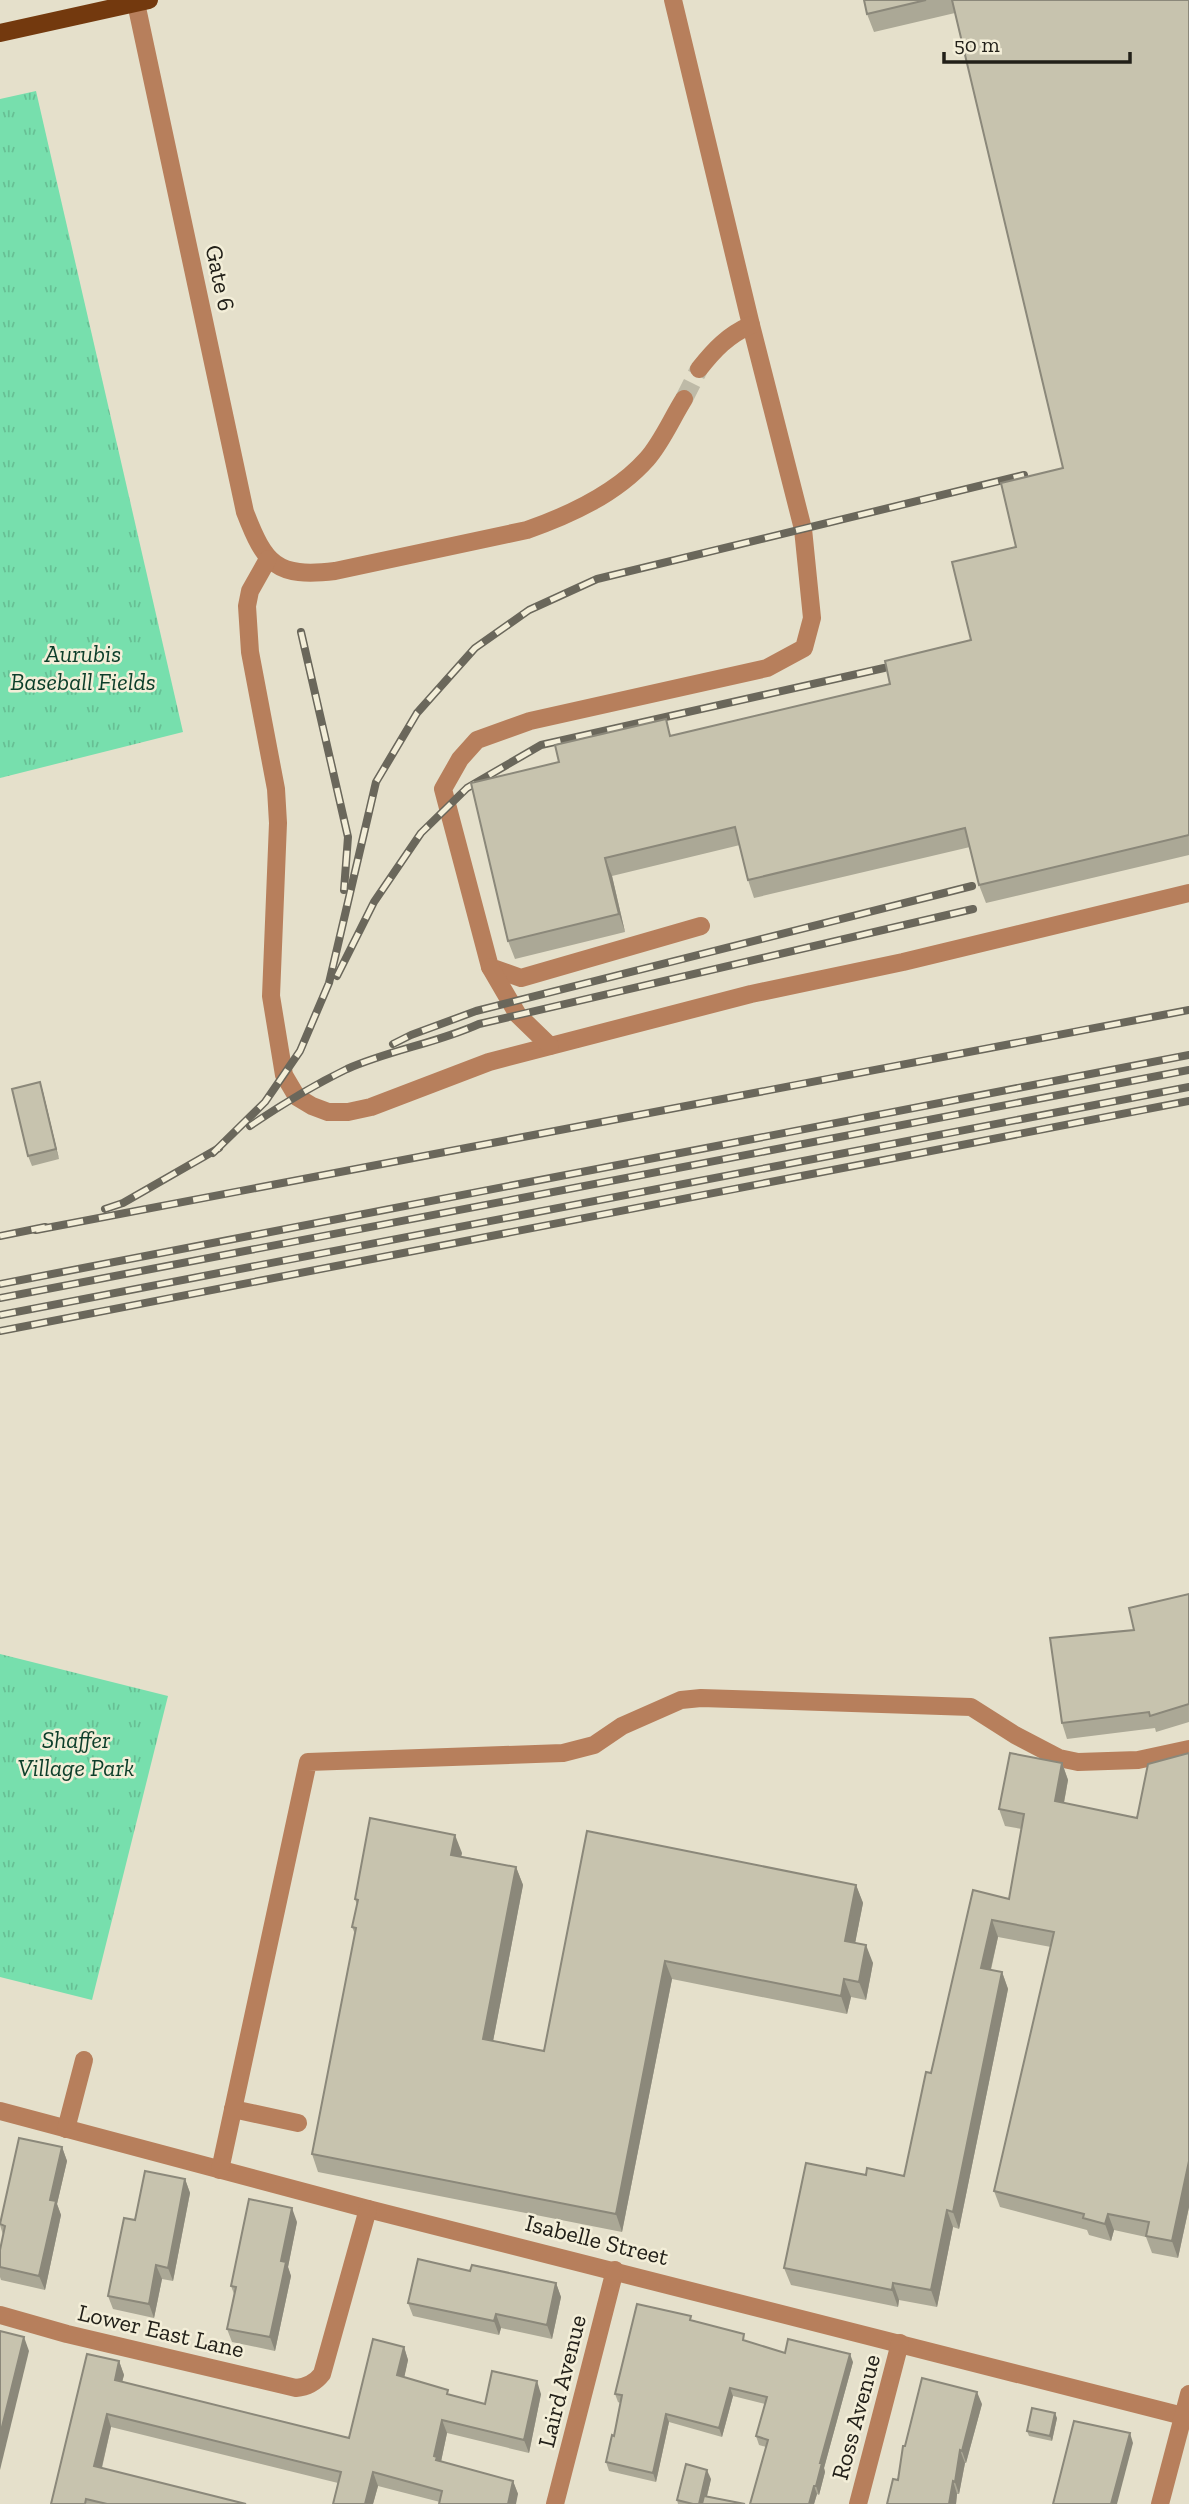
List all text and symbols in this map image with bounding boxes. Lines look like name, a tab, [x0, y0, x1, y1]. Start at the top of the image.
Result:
scale bar	[944, 21, 1130, 65]
text: 50 m	[954, 32, 1000, 57]
street label: Gate 6	[199, 242, 242, 313]
park label: Aurubis Baseball Fields	[10, 639, 156, 696]
park label: Shaffer Village Park	[18, 1725, 135, 1782]
street label: Isabelle Street	[523, 2208, 672, 2271]
street label: Lower East Lane	[75, 2297, 247, 2364]
street label: Laird Avenue	[531, 2312, 592, 2450]
street label: Ross Avenue	[825, 2351, 886, 2483]

